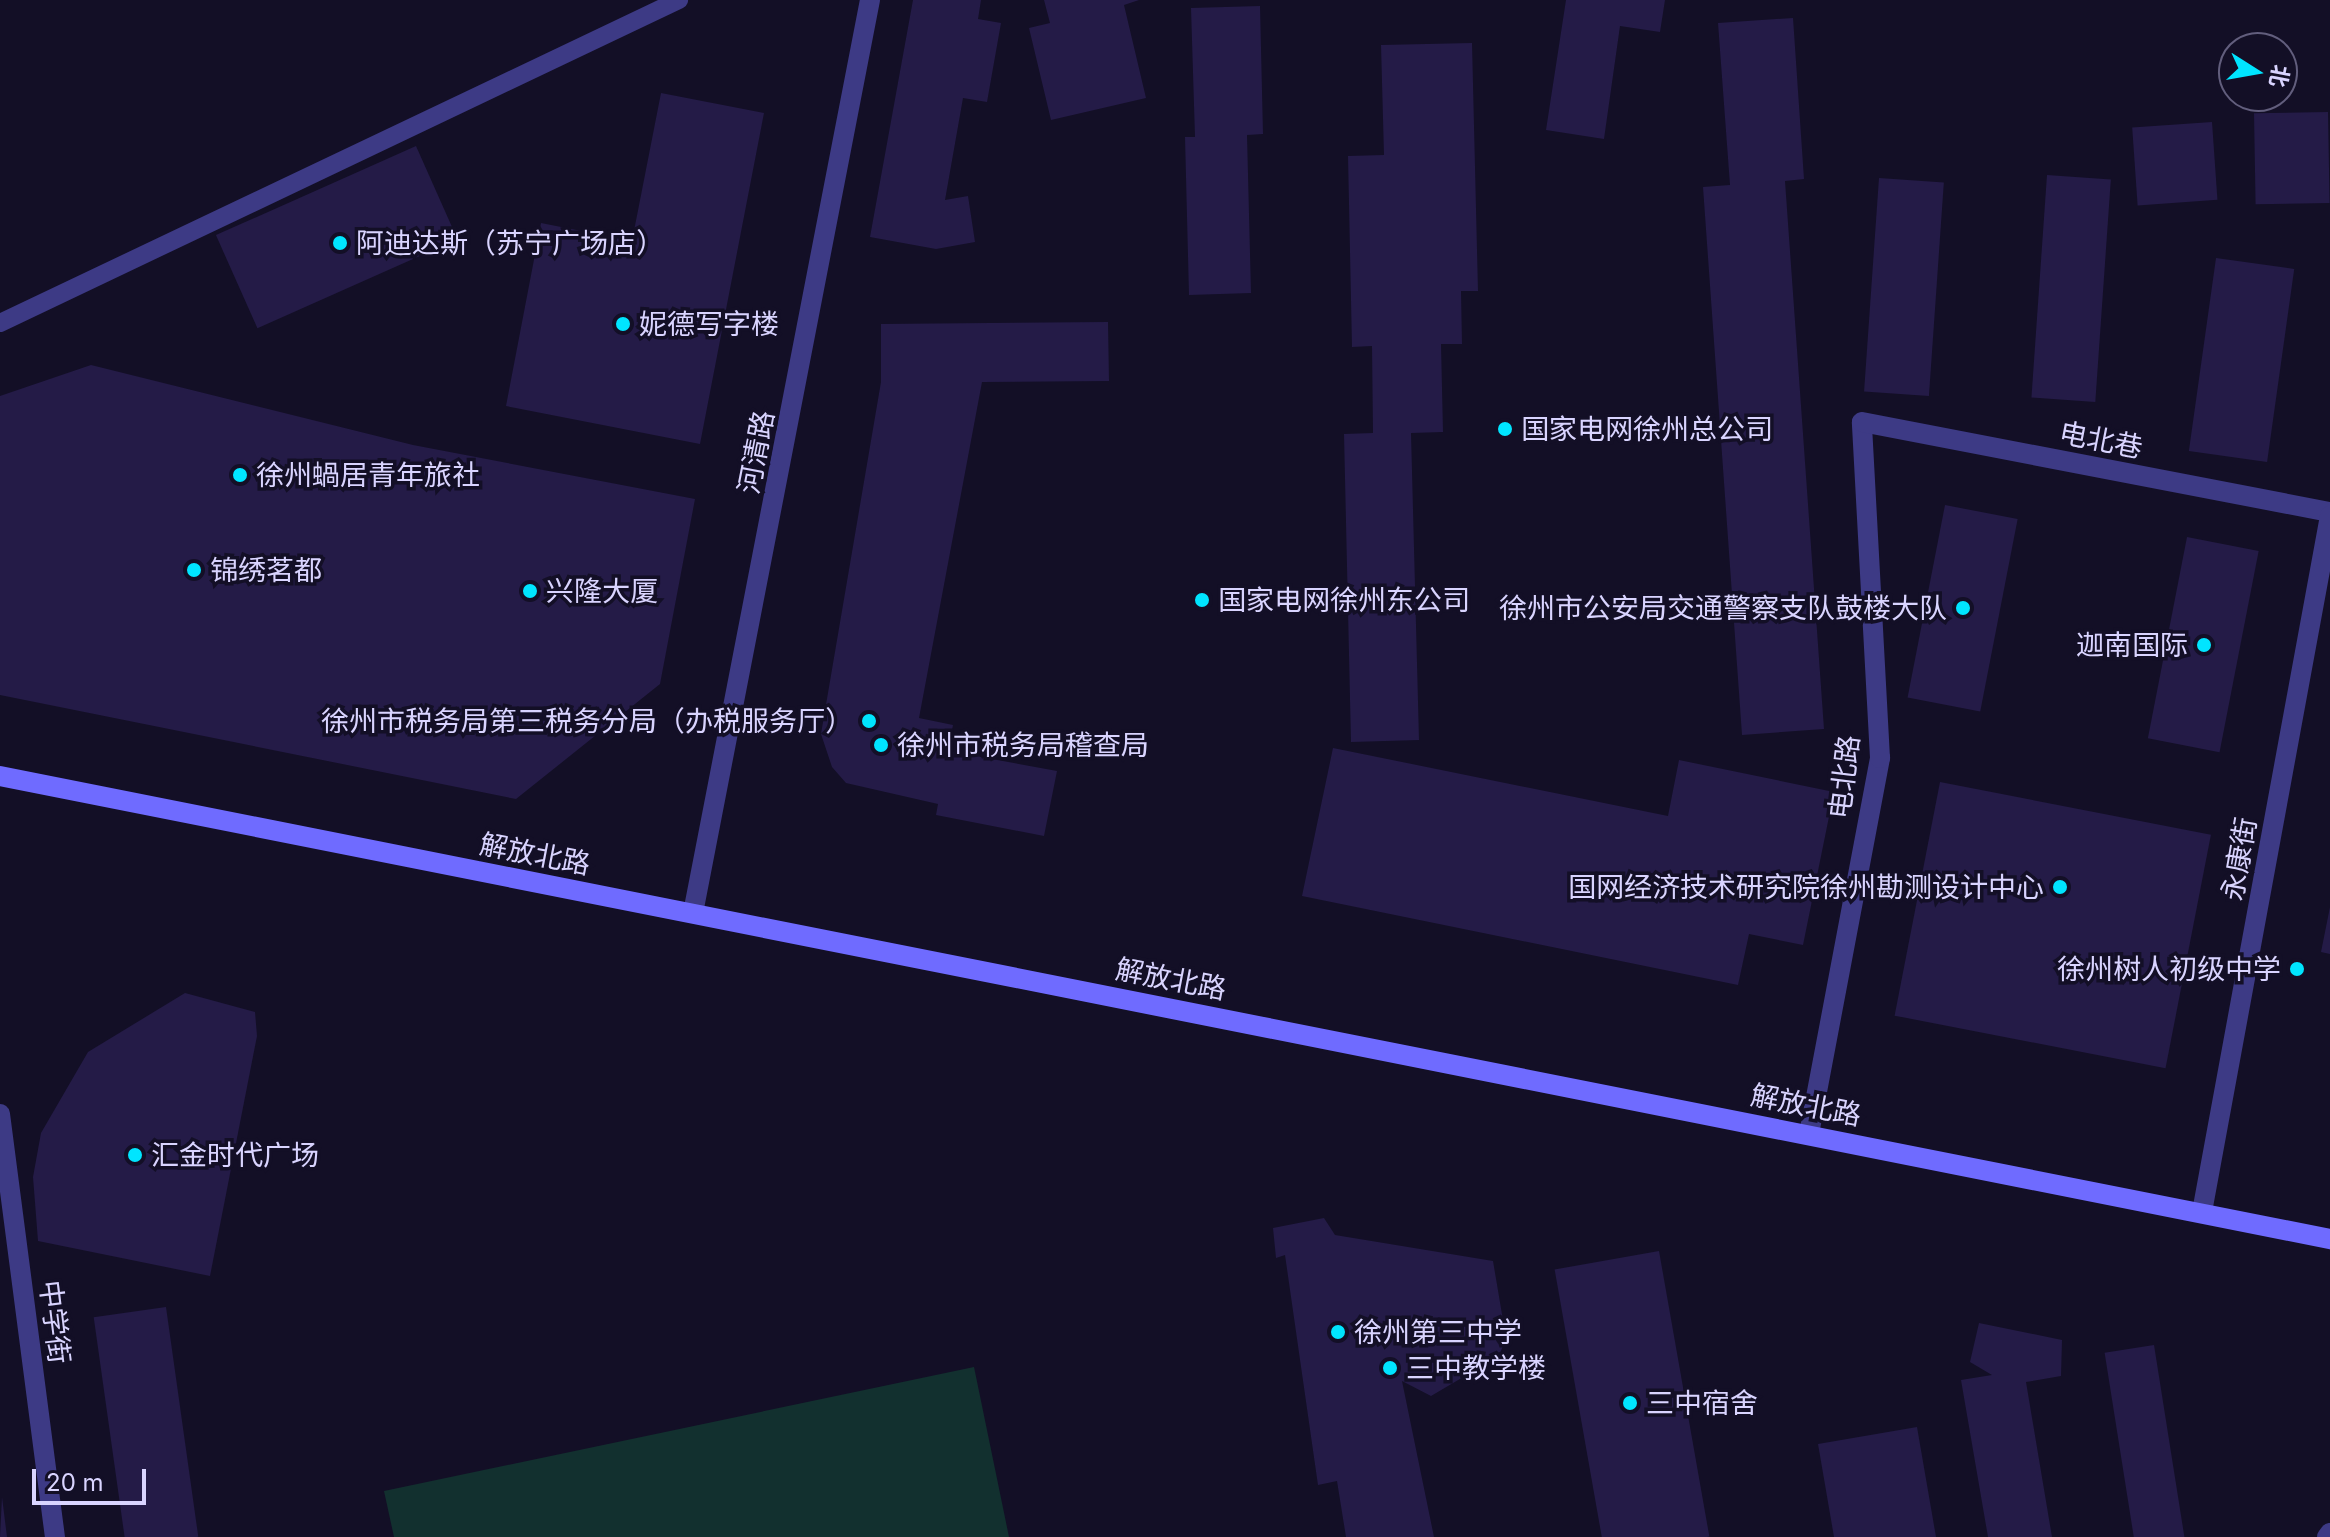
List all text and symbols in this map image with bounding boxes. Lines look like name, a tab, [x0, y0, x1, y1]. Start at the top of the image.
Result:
north arrow	[2218, 32, 2298, 112]
text: 北	[2265, 63, 2294, 89]
place label: 阿迪达斯（苏宁广场店）	[356, 226, 664, 260]
marker: 阿迪达斯（苏宁广场店）	[331, 234, 349, 252]
place label: 妮德写字楼	[639, 307, 779, 341]
marker: 妮德写字楼	[614, 315, 632, 333]
street label: 河清路	[731, 408, 781, 496]
place label: 国家电网徐州总公司	[1521, 412, 1773, 446]
street label: 电北巷	[2057, 415, 2145, 465]
marker: 国家电网徐州总公司	[1496, 420, 1514, 438]
place label: 徐州蝸居青年旅社	[256, 458, 480, 492]
marker: 徐州蝸居青年旅社	[231, 466, 249, 484]
place label: 锦绣茗都	[210, 553, 322, 587]
marker: 锦绣茗都	[185, 561, 203, 579]
place label: 兴隆大厦	[546, 574, 658, 608]
marker: 兴隆大厦	[521, 582, 539, 600]
place label: 国家电网徐州东公司	[1218, 583, 1470, 617]
marker: 国家电网徐州东公司	[1193, 591, 1211, 609]
place label: 徐州市公安局交通警察支队鼓楼大队	[1499, 591, 1947, 625]
marker: 徐州市公安局交通警察支队鼓楼大队	[1954, 599, 1972, 617]
place label: 迦南国际	[2076, 628, 2188, 662]
marker: 迦南国际	[2195, 636, 2213, 654]
place label: 徐州市税务局第三税务分局（办税服务厅）	[321, 704, 853, 738]
marker: 徐州市税务局第三税务分局（办税服务厅）	[860, 712, 878, 730]
place label: 徐州市税务局稽查局	[897, 728, 1149, 762]
street label: 电北路	[1822, 733, 1866, 821]
marker: 徐州市税务局稽查局	[872, 736, 890, 754]
street label: 永康街	[2215, 815, 2263, 903]
street label: 解放北路	[477, 827, 593, 881]
place label: 国网经济技术研究院徐州勘测设计中心	[1568, 870, 2044, 904]
marker: 国网经济技术研究院徐州勘测设计中心	[2051, 878, 2069, 896]
street label: 解放北路	[1113, 952, 1229, 1006]
place label: 徐州树人初级中学	[2057, 952, 2281, 986]
marker: 徐州树人初级中学	[2288, 960, 2306, 978]
street label: 解放北路	[1748, 1078, 1864, 1132]
place label: 汇金时代广场	[151, 1138, 319, 1172]
marker: 汇金时代广场	[126, 1146, 144, 1164]
street label: 中学街	[33, 1278, 77, 1366]
place label: 徐州第三中学	[1354, 1315, 1522, 1349]
marker: 徐州第三中学	[1329, 1323, 1347, 1341]
place label: 三中教学楼	[1406, 1351, 1546, 1385]
marker: 三中教学楼	[1381, 1359, 1399, 1377]
place label: 三中宿舍	[1646, 1386, 1758, 1420]
marker: 三中宿舍	[1621, 1394, 1639, 1412]
scale bar	[36, 1453, 150, 1503]
text: 20 m	[46, 1468, 104, 1497]

